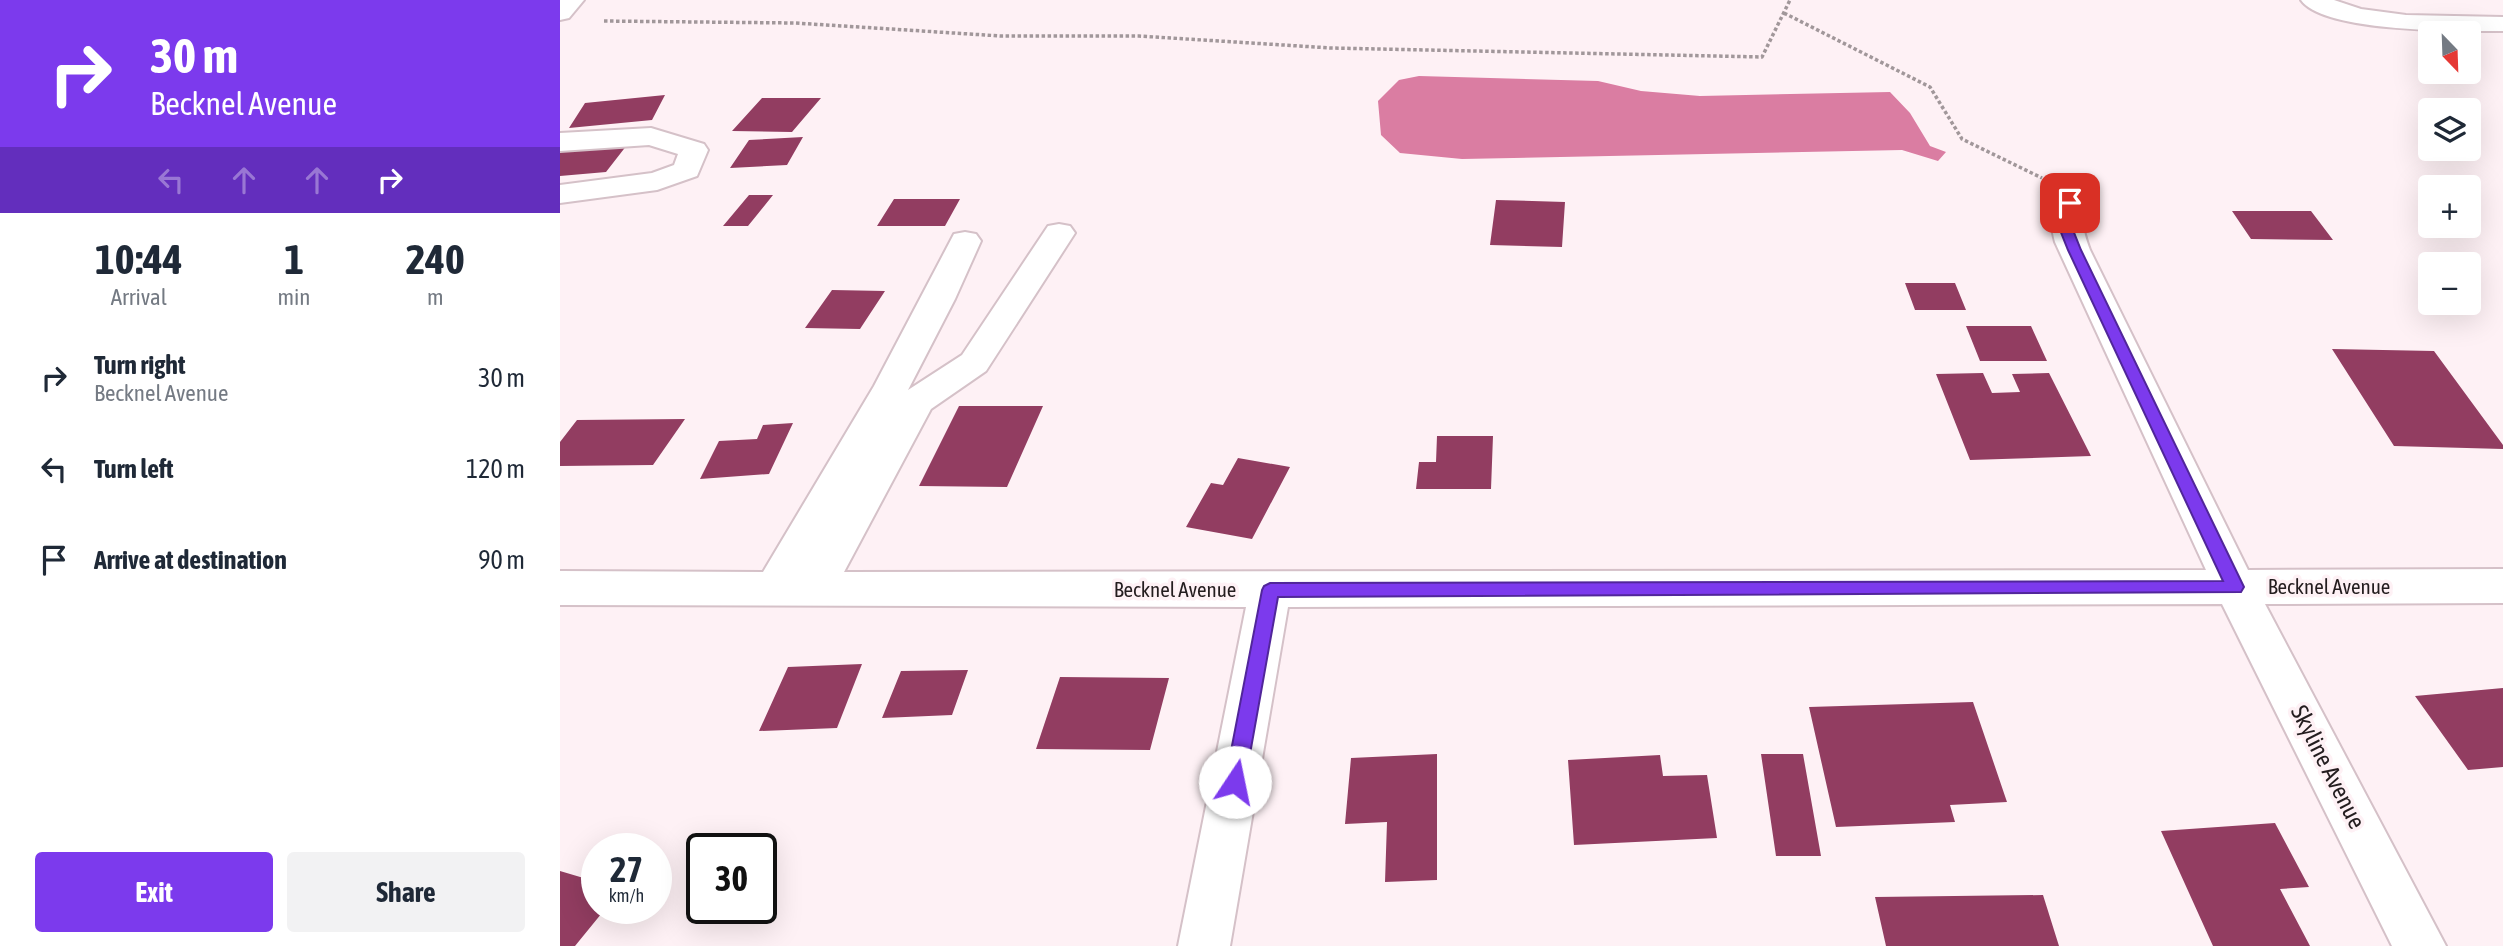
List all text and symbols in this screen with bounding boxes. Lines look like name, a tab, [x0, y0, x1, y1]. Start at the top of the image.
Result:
north arrow	[2418, 21, 2482, 84]
map controls	[2418, 21, 2481, 315]
text: 30 m	[150, 27, 238, 83]
icon: right	[35, 28, 126, 119]
text: Becknel Avenue	[150, 85, 337, 122]
button: layers	[2418, 98, 2481, 161]
icon: left	[152, 161, 190, 199]
icon: ahead	[225, 161, 263, 199]
icon: ahead	[298, 161, 336, 199]
icon: right	[371, 161, 409, 199]
pin	[2040, 173, 2100, 233]
button: +	[2418, 175, 2481, 238]
icon: arrive	[2051, 184, 2089, 222]
text: 10:44	[95, 235, 182, 283]
text: 1	[284, 235, 304, 283]
text: 240	[406, 235, 465, 283]
button: −	[2418, 252, 2481, 315]
text: Arrival	[111, 284, 167, 310]
text: min	[278, 284, 311, 310]
text: m	[427, 284, 444, 310]
text: Turn right	[94, 350, 185, 380]
icon: right	[35, 359, 73, 397]
text: 30 m	[478, 363, 525, 393]
text: Becknel Avenue	[94, 380, 228, 406]
icon: left	[35, 450, 73, 488]
text: Turn left	[94, 454, 174, 484]
text: 120 m	[466, 454, 525, 484]
icon: arrive	[35, 541, 73, 579]
text: Arrive at destination	[94, 545, 287, 575]
text: 90 m	[478, 545, 525, 575]
street label: Becknel Avenue	[2268, 574, 2390, 598]
street label: Becknel Avenue	[1114, 577, 1236, 601]
street label: Skyline Avenue	[2286, 701, 2371, 833]
position arrow	[1198, 745, 1272, 819]
speed limit sign: 30	[686, 833, 777, 924]
text: 27	[610, 849, 643, 889]
button: Exit	[35, 852, 273, 932]
button: Share	[287, 852, 525, 932]
text: km/h	[609, 885, 644, 906]

